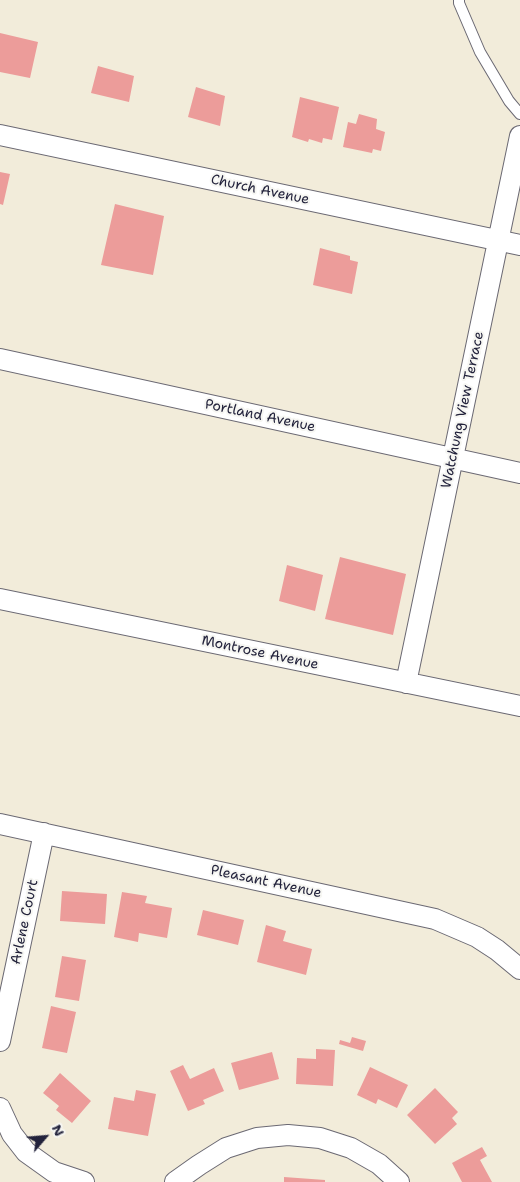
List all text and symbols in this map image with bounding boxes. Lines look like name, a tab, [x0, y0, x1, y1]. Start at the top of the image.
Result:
street label: Church Avenue	[209, 171, 311, 209]
street label: Watchung View Terrace	[438, 330, 488, 490]
street label: Portland Avenue	[203, 396, 317, 436]
street label: Montrose Avenue	[200, 632, 320, 674]
street label: Pleasant Avenue	[209, 862, 323, 902]
street label: Arlene Court	[8, 878, 42, 966]
north arrow	[20, 1112, 70, 1162]
text: N	[48, 1121, 69, 1139]

